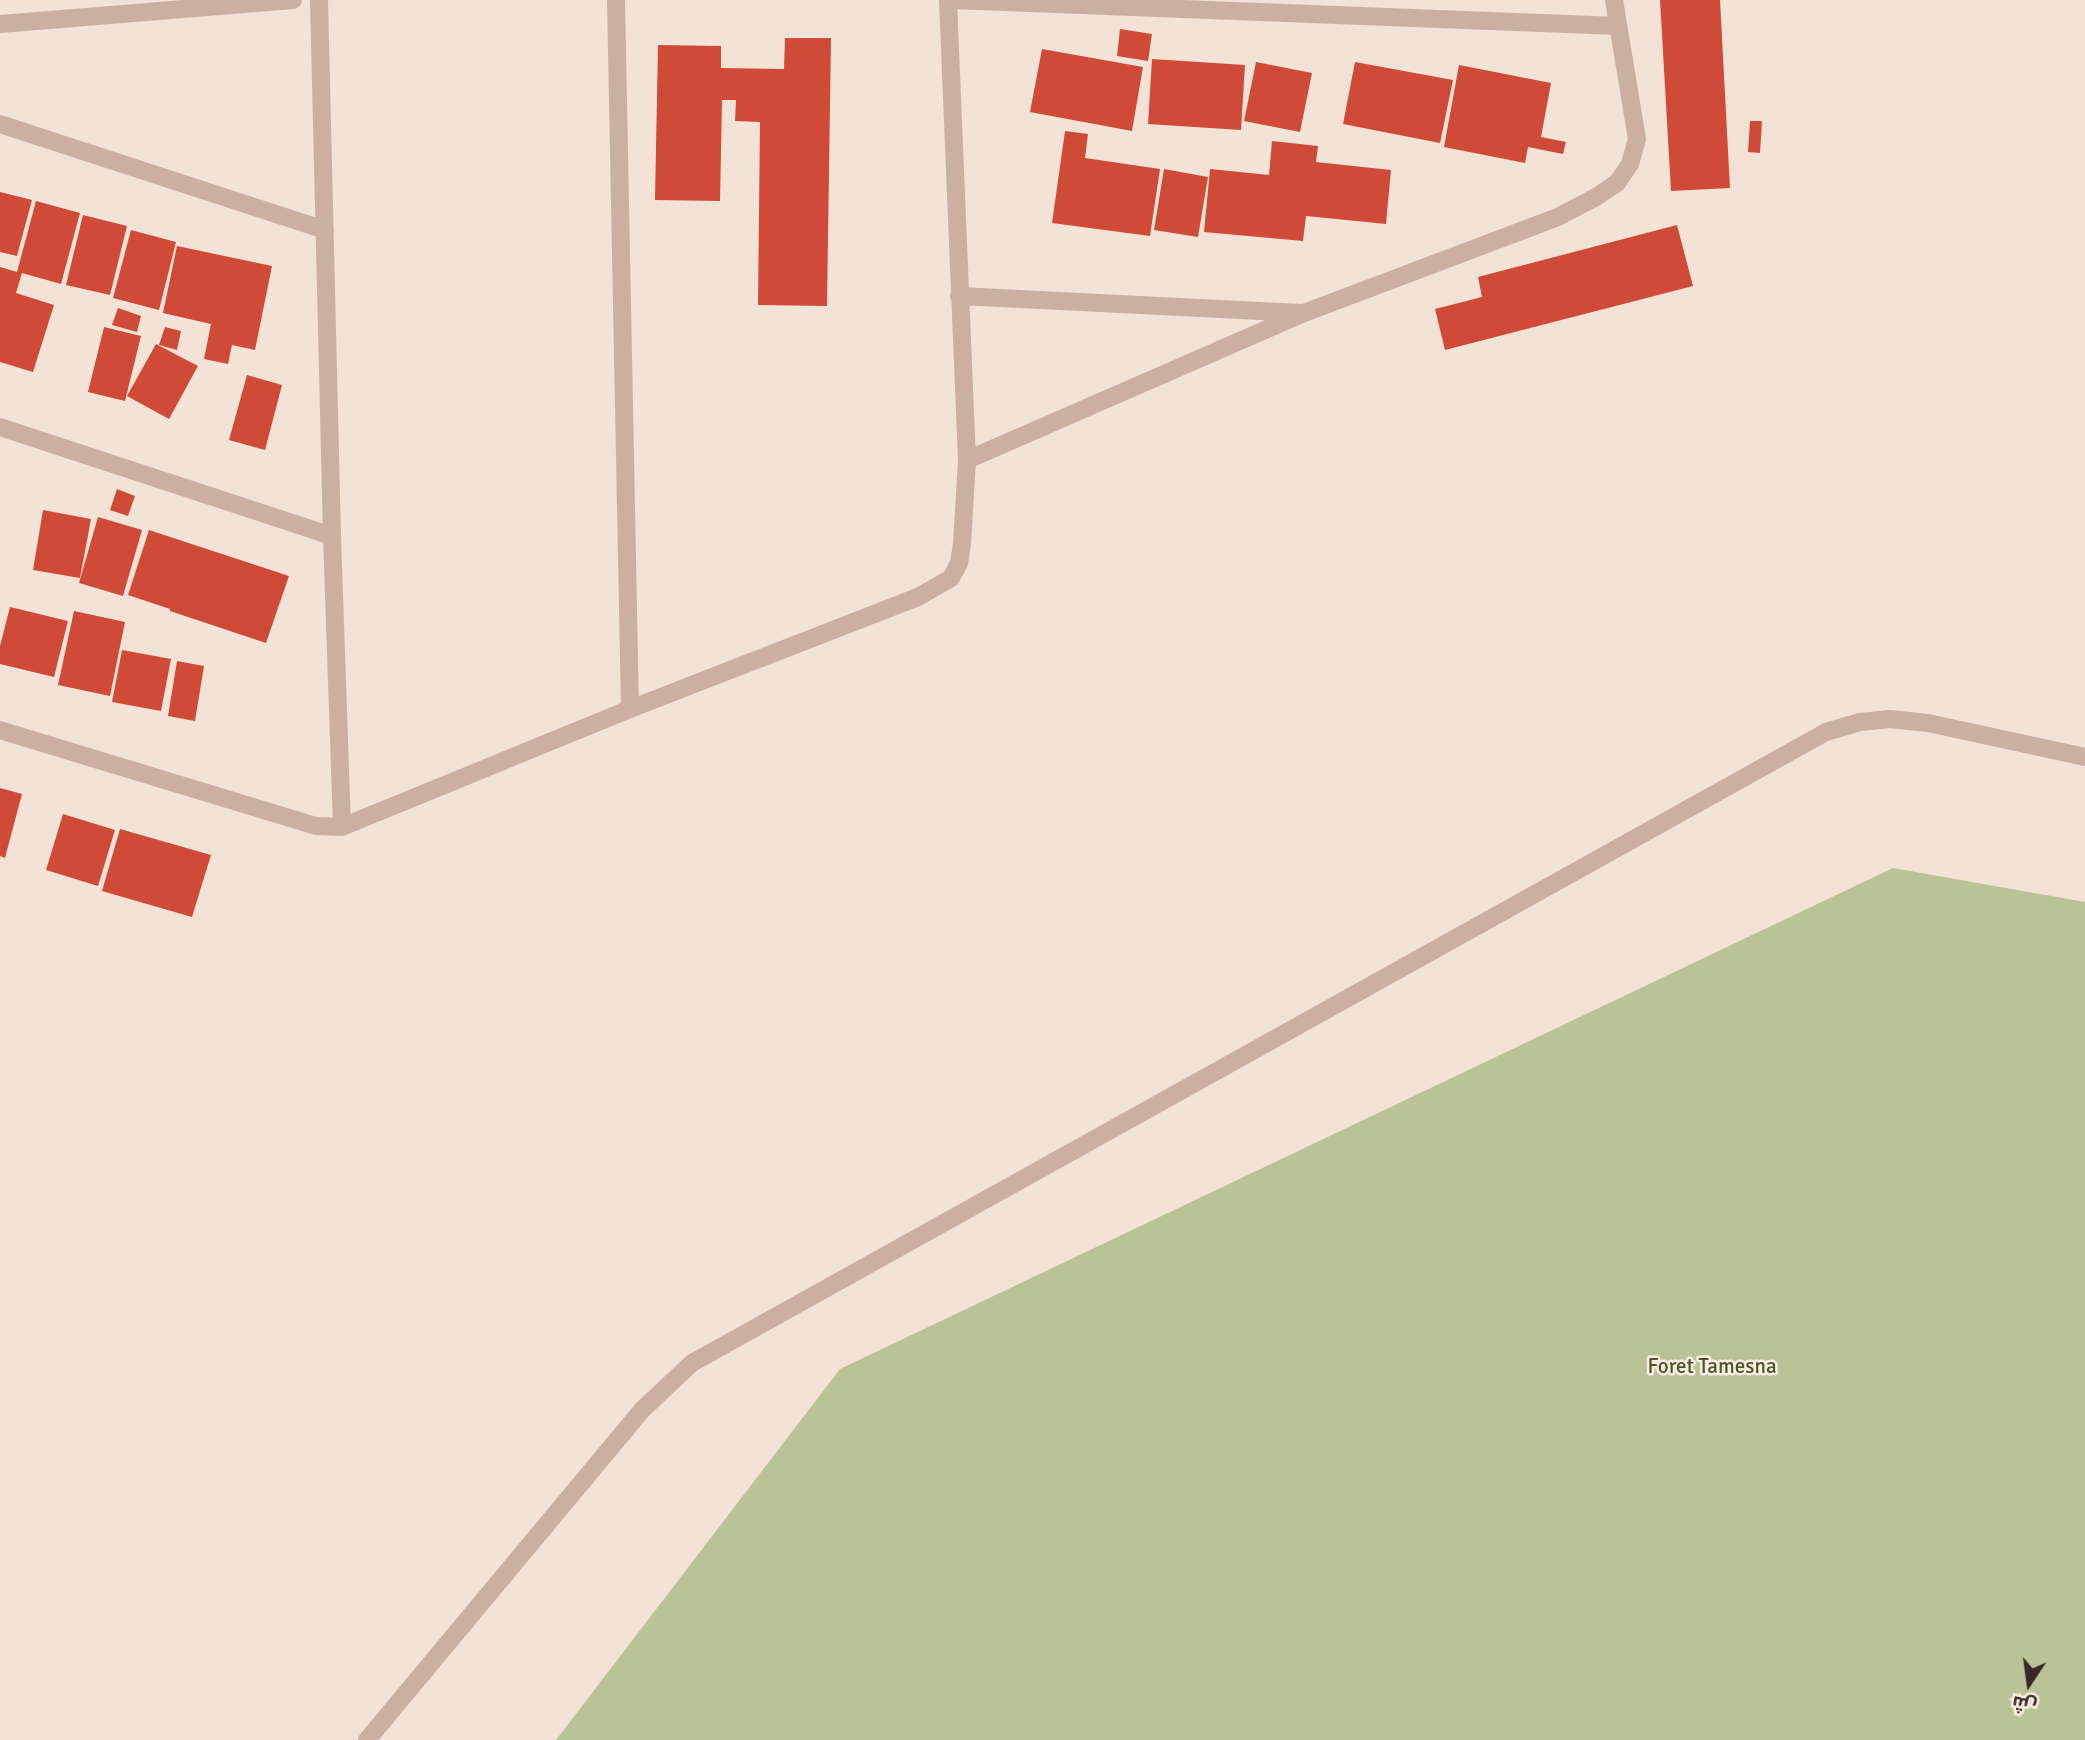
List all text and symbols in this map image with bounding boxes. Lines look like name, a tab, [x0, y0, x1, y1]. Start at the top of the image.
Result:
park label: Foret Tamesna	[1647, 1354, 1777, 1380]
north arrow	[1994, 1649, 2064, 1719]
text: ش	[2010, 1690, 2039, 1719]

